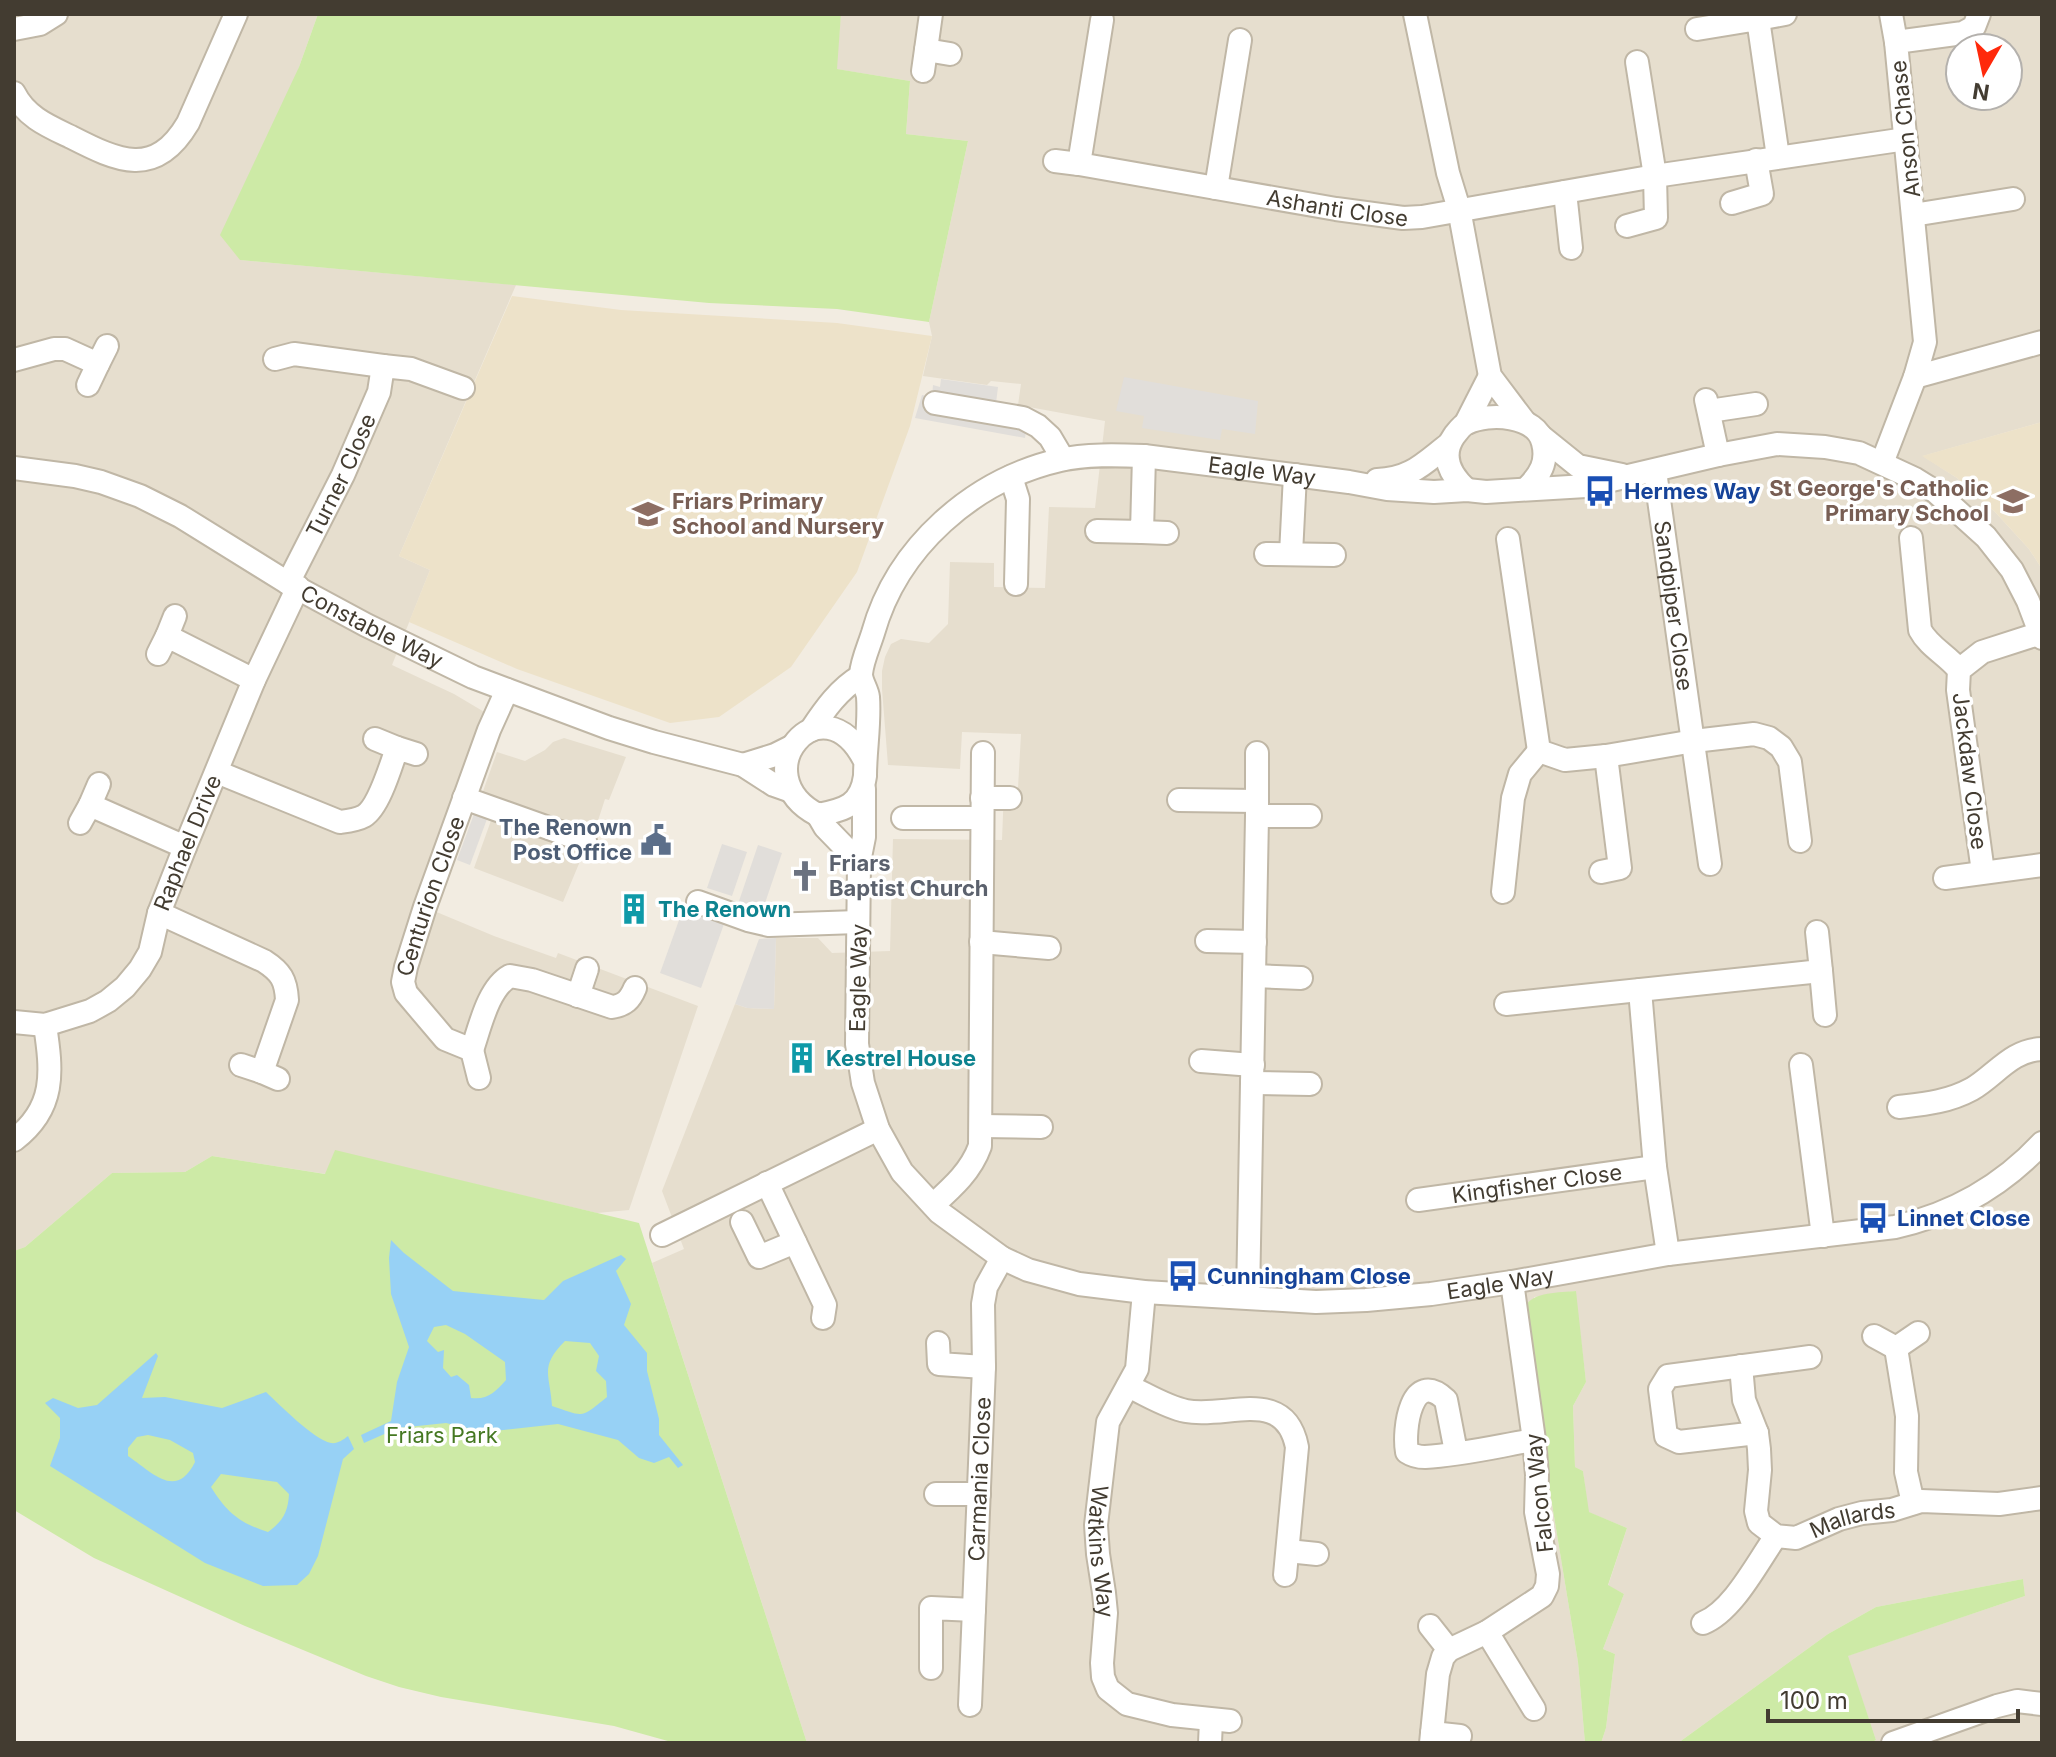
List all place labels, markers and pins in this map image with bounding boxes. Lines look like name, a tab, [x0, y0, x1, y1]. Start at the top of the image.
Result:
bus stop icon: Hermes Way	[1583, 474, 1617, 508]
place label: St George's Catholic Primary School	[1769, 475, 1989, 526]
place label: Hermes Way	[1624, 478, 1761, 504]
school or university icon: St George's Catholic Primary School	[1996, 484, 2030, 518]
place label: Friars Primary School and Nursery	[672, 488, 884, 539]
school or university icon: Friars Primary School and Nursery	[631, 497, 665, 531]
place label: The Renown Post Office	[499, 814, 632, 865]
public building icon: The Renown Post Office	[639, 823, 673, 857]
place label: Friars Baptist Church	[829, 850, 989, 901]
church icon: Friars Baptist Church	[788, 859, 822, 893]
building icon: The Renown	[617, 892, 651, 926]
place label: The Renown	[658, 896, 791, 922]
building icon: Kestrel House	[785, 1041, 819, 1075]
place label: Kestrel House	[826, 1045, 976, 1071]
bus stop icon: Linnet Close	[1856, 1201, 1890, 1235]
place label: Linnet Close	[1897, 1205, 2030, 1231]
bus stop icon: Cunningham Close	[1166, 1259, 1200, 1293]
place label: Cunningham Close	[1207, 1263, 1411, 1289]

